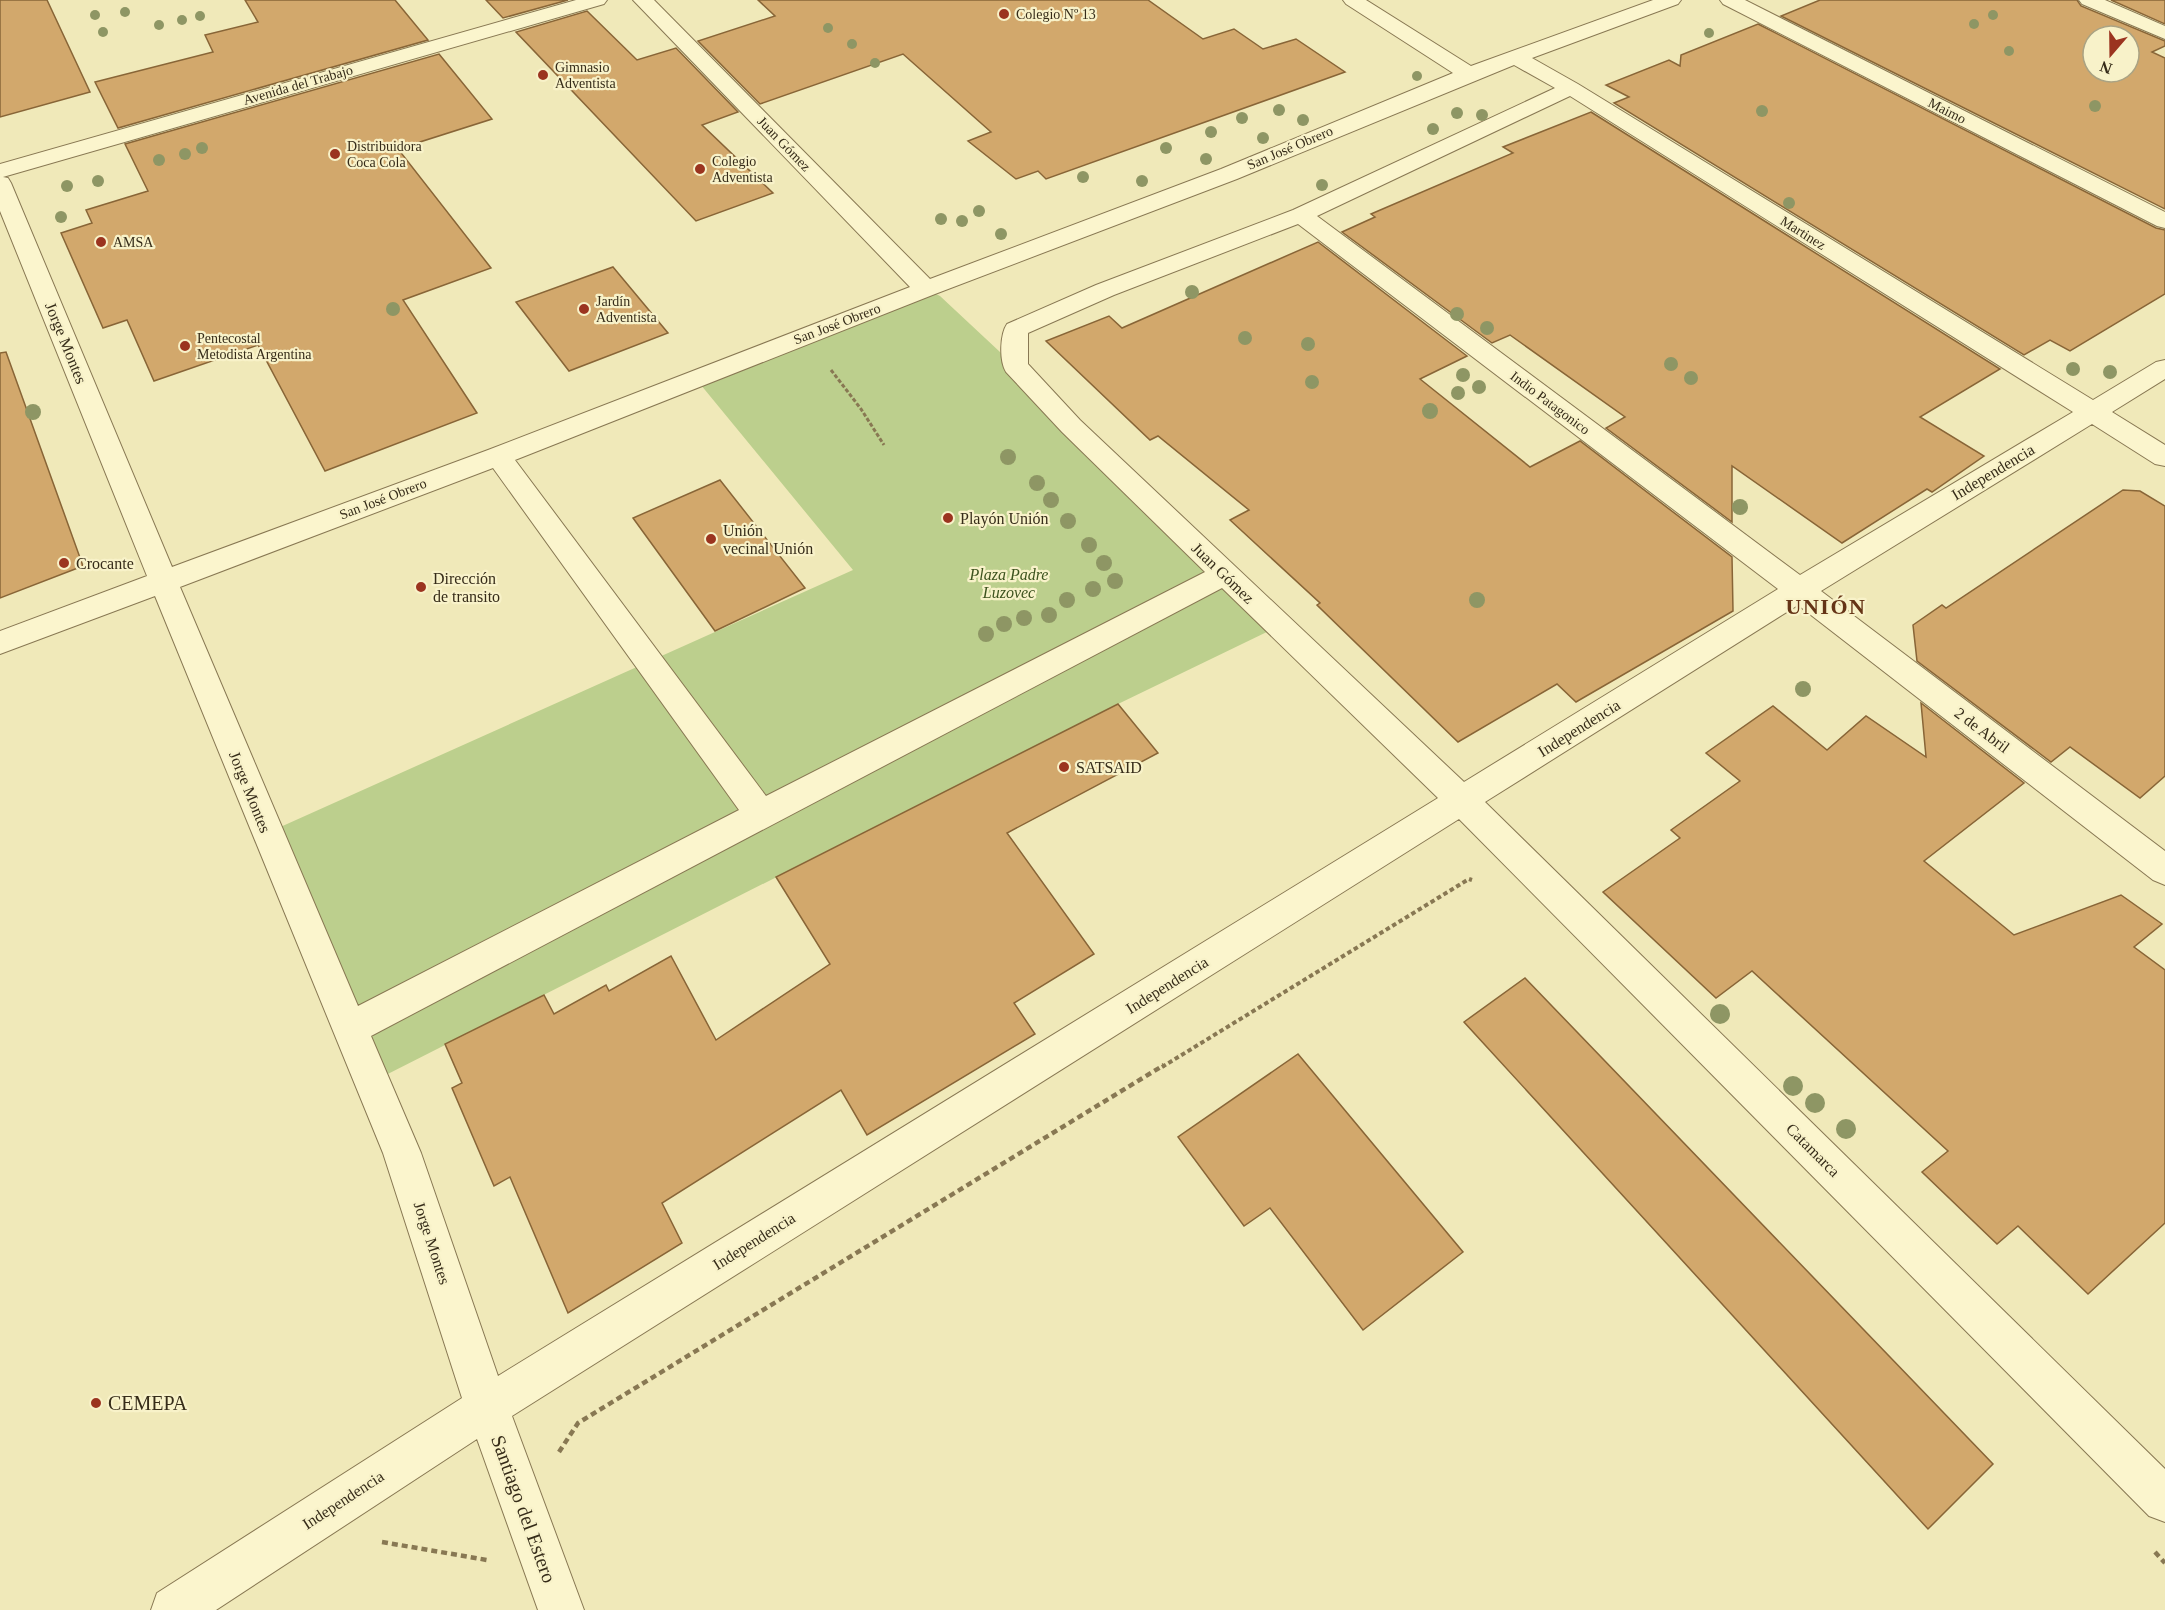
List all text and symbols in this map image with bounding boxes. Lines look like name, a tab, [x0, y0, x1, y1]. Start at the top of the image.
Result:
marker: Colegio Nº 13	[997, 7, 1011, 21]
place label: Colegio Nº 13	[1016, 7, 1096, 22]
north arrow	[2081, 24, 2141, 84]
text: N	[2097, 58, 2114, 78]
place label: Gimnasio Adventista	[555, 60, 616, 91]
street label: Avenida del Trabajo	[241, 62, 355, 108]
marker: Gimnasio Adventista	[536, 68, 550, 82]
street label: Maimo	[1926, 95, 1968, 127]
street label: Juan Gómez	[754, 114, 814, 174]
street label: San José Obrero	[1245, 123, 1335, 173]
place label: Distribuidora Coca Cola	[347, 139, 422, 170]
marker: Distribuidora Coca Cola	[328, 147, 342, 161]
place label: Colegio Adventista	[712, 154, 773, 185]
marker: Colegio Adventista	[693, 162, 707, 176]
street label: Martinez	[1778, 213, 1828, 253]
marker: AMSA	[94, 235, 108, 249]
place label: AMSA	[113, 235, 154, 250]
place label: Jardín Adventista	[596, 294, 657, 325]
street label: Jorge Montes	[41, 300, 90, 387]
street label: San José Obrero	[791, 301, 883, 347]
marker: Jardín Adventista	[577, 302, 591, 316]
place label: Pentecostal Metodista Argentina	[197, 331, 312, 362]
marker: Pentecostal Metodista Argentina	[178, 339, 192, 353]
street label: Indio Patagonico	[1507, 368, 1593, 438]
street label: Independencia	[1949, 441, 2038, 504]
street label: San José Obrero	[337, 476, 429, 522]
place label: Playón Unión	[960, 510, 1048, 528]
marker: Playón Unión	[941, 511, 955, 525]
place label: Unión vecinal Unión	[723, 522, 813, 557]
marker: Unión vecinal Unión	[704, 532, 718, 546]
street label: Juan Gómez	[1188, 539, 1258, 607]
place label: Crocante	[76, 555, 134, 572]
marker: Crocante	[57, 556, 71, 570]
park label: Plaza Padre Luzovec	[969, 566, 1048, 601]
place label: Dirección de transito	[433, 570, 500, 605]
marker: Dirección de transito	[414, 580, 428, 594]
district label: UNIÓN	[1786, 594, 1866, 619]
street label: Independencia	[1535, 696, 1624, 761]
street label: 2 de Abril	[1951, 704, 2013, 756]
street label: Jorge Montes	[225, 749, 274, 836]
place label: SATSAID	[1076, 759, 1142, 776]
marker: SATSAID	[1057, 760, 1071, 774]
street label: Independencia	[1123, 953, 1212, 1018]
street label: Catamarca	[1783, 1120, 1843, 1180]
street label: Jorge Montes	[410, 1199, 453, 1287]
street label: Independencia	[710, 1209, 799, 1274]
place label: CEMEPA	[108, 1392, 188, 1414]
marker: CEMEPA	[89, 1396, 103, 1410]
street label: Santiago del Estero	[486, 1432, 561, 1586]
street label: Independencia	[299, 1467, 387, 1533]

